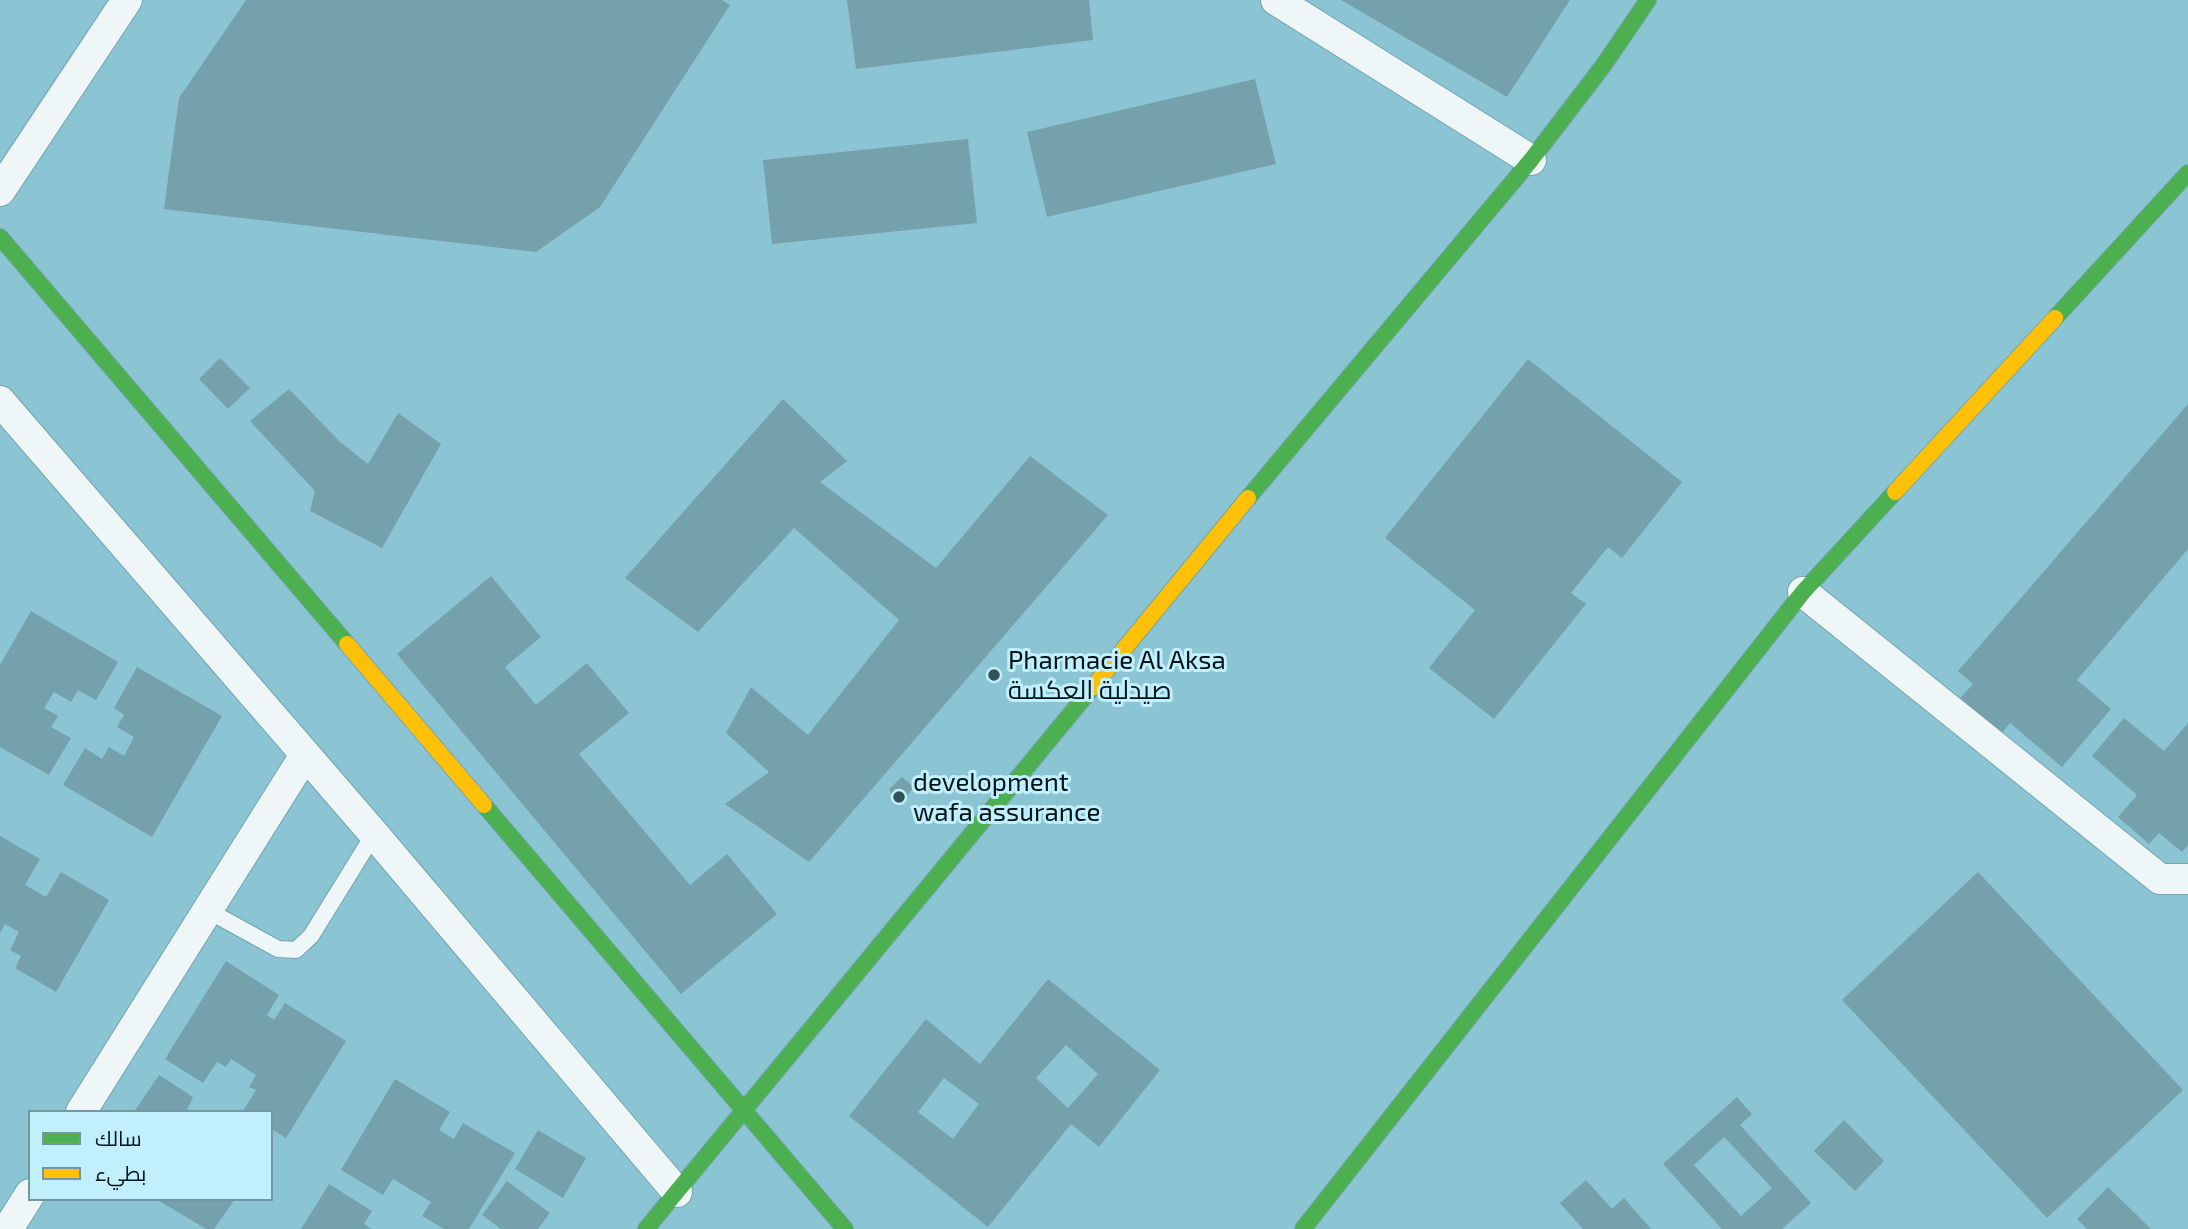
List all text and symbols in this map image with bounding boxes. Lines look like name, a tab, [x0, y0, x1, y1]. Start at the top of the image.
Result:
place label: Pharmacie Al Aksa صيدلية العكسة	[1008, 644, 1226, 706]
marker: Pharmacie Al Aksa صيدلية العكسة	[986, 667, 1002, 683]
place label: development wafa assurance	[913, 766, 1100, 828]
marker: development wafa assurance	[891, 789, 907, 805]
legend	[28, 1110, 273, 1201]
text: سالك	[95, 1125, 142, 1150]
text: بطيء	[95, 1160, 146, 1185]

